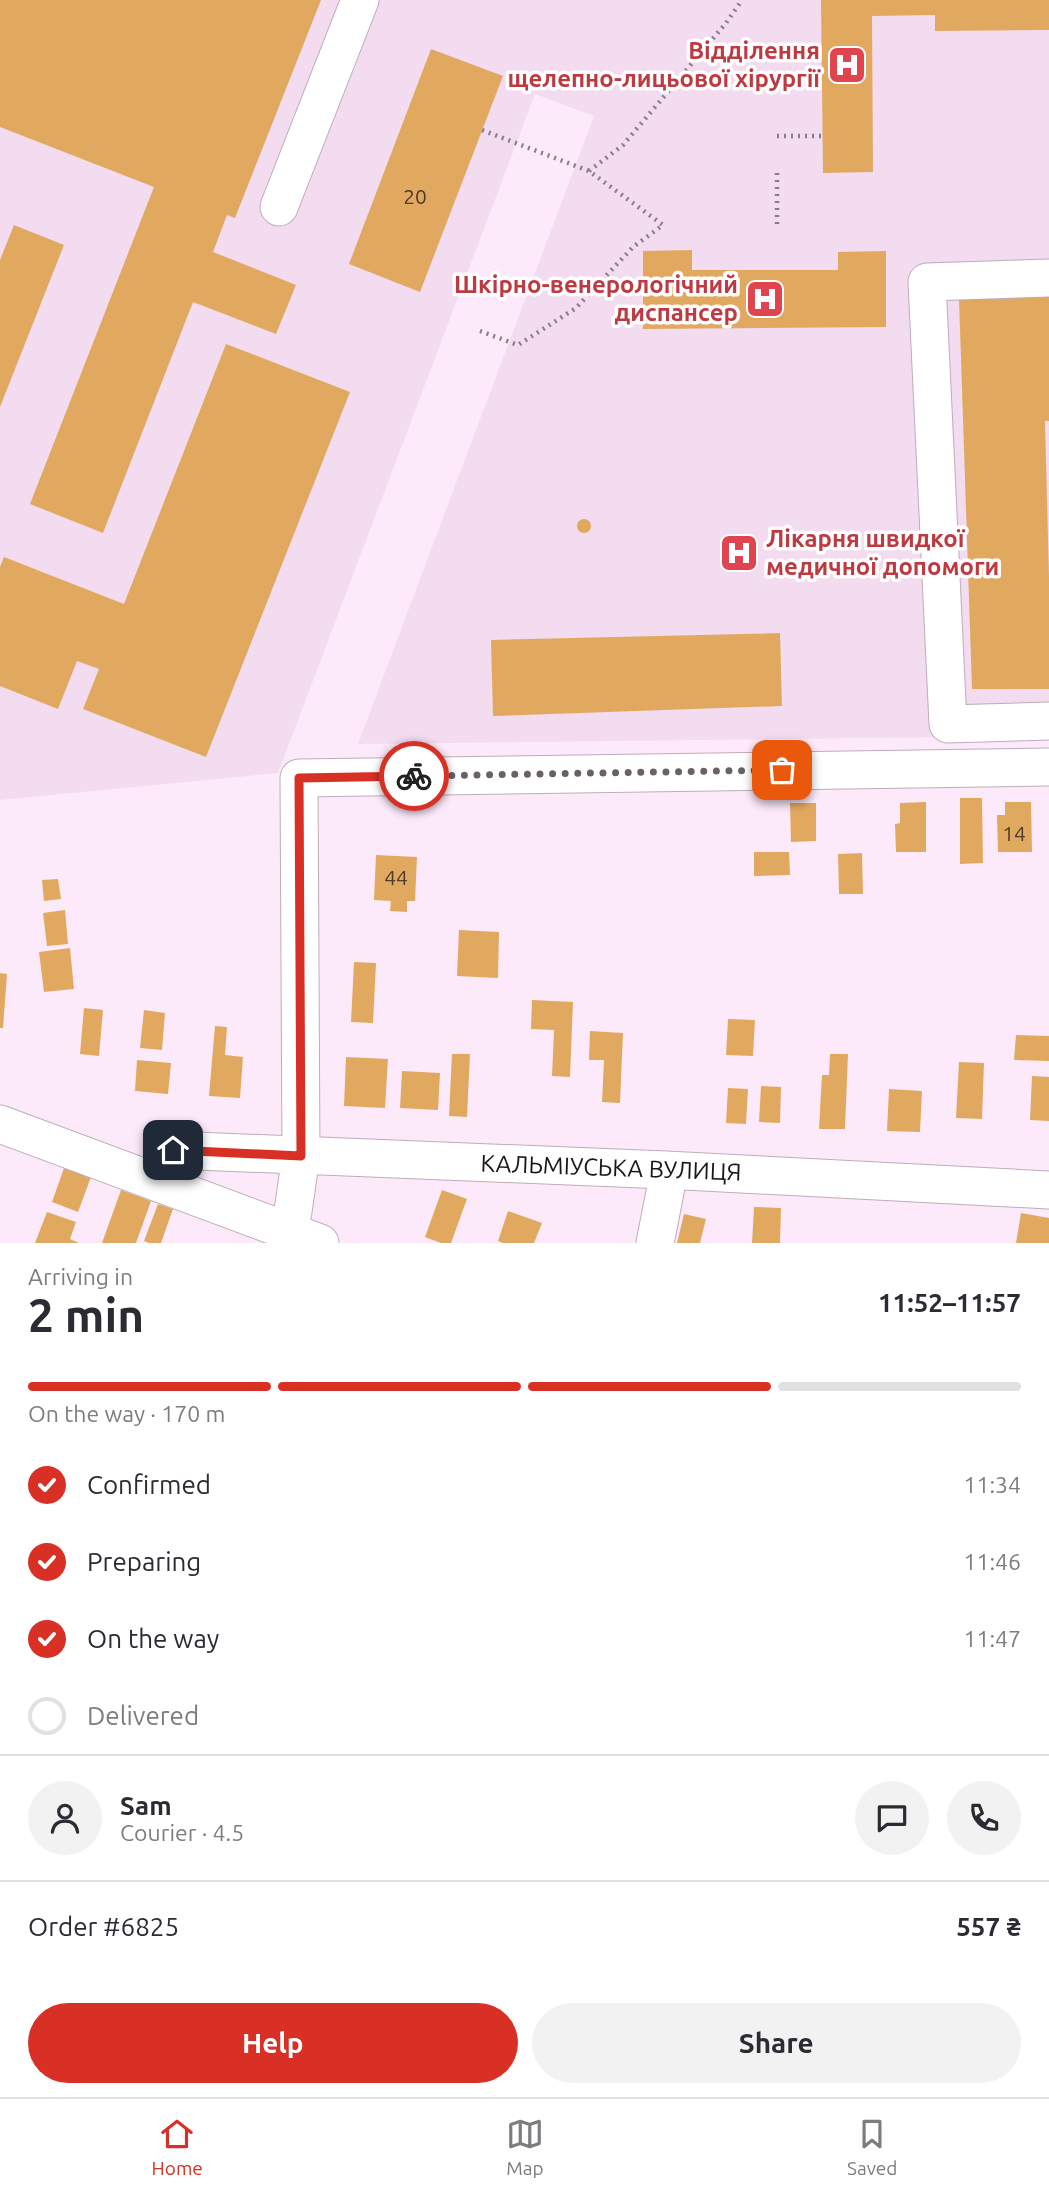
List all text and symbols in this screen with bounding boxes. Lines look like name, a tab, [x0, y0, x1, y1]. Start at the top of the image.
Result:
place label: Відділення щелепно-лицьової хірургії	[507, 37, 821, 92]
hospital icon: Відділення щелепно-лицьової хірургії	[826, 44, 868, 86]
house number: 20	[403, 184, 427, 208]
place label: Шкірно-венерологічний диспансер	[454, 271, 738, 326]
hospital icon: Шкірно-венерологічний диспансер	[744, 278, 786, 320]
place label: Лікарня швидкої медичної допомоги	[766, 525, 999, 580]
hospital icon: Лікарня швидкої медичної допомоги	[718, 532, 760, 574]
pin	[752, 740, 812, 800]
courier	[379, 741, 449, 811]
icon: bag	[763, 751, 801, 789]
icon: bike	[395, 757, 433, 795]
house number: 14	[1002, 821, 1026, 845]
house number: 44	[384, 865, 408, 889]
pin	[143, 1120, 203, 1180]
icon: home	[154, 1131, 192, 1169]
street label: КАЛЬМІУСЬКА ВУЛИЦЯ	[480, 1149, 742, 1186]
text: Arriving in	[28, 1264, 133, 1289]
text: 11:52–11:57	[878, 1288, 1021, 1317]
text: 2 min	[28, 1289, 144, 1341]
text: On the way · 170 m	[28, 1401, 225, 1426]
icon: check	[28, 1466, 66, 1504]
text: Confirmed	[87, 1470, 211, 1499]
text: 11:34	[963, 1472, 1021, 1497]
icon: check	[28, 1543, 66, 1581]
text: Preparing	[87, 1547, 201, 1576]
text: 11:46	[963, 1549, 1021, 1574]
icon: check	[28, 1620, 66, 1658]
text: On the way	[87, 1624, 219, 1653]
text: 11:47	[963, 1626, 1021, 1651]
text: Delivered	[87, 1701, 199, 1730]
button: person	[28, 1781, 102, 1855]
button: chat	[855, 1781, 929, 1855]
button: phone	[947, 1781, 1021, 1855]
text: Sam	[120, 1791, 172, 1820]
text: Courier · 4.5	[120, 1820, 244, 1845]
text: Order #6825	[28, 1912, 179, 1941]
text: 557 ₴	[956, 1912, 1021, 1941]
button: Help	[28, 2003, 518, 2083]
button: Share	[532, 2003, 1021, 2083]
tab: Home	[152, 2115, 203, 2179]
tab: Map	[506, 2115, 544, 2179]
tab: Saved	[847, 2115, 897, 2179]

